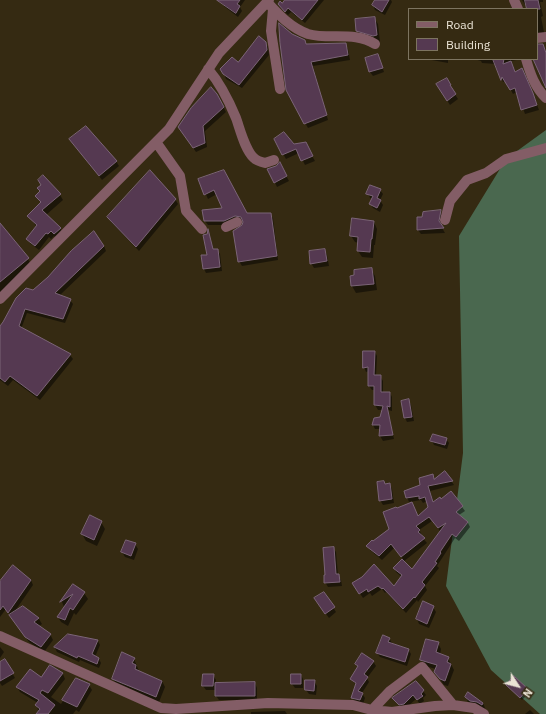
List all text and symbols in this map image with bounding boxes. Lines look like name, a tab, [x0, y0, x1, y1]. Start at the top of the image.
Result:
legend	[408, 8, 538, 60]
text: Road	[446, 17, 474, 32]
text: Building	[446, 37, 490, 52]
north arrow	[498, 666, 538, 706]
text: N	[520, 686, 536, 700]

